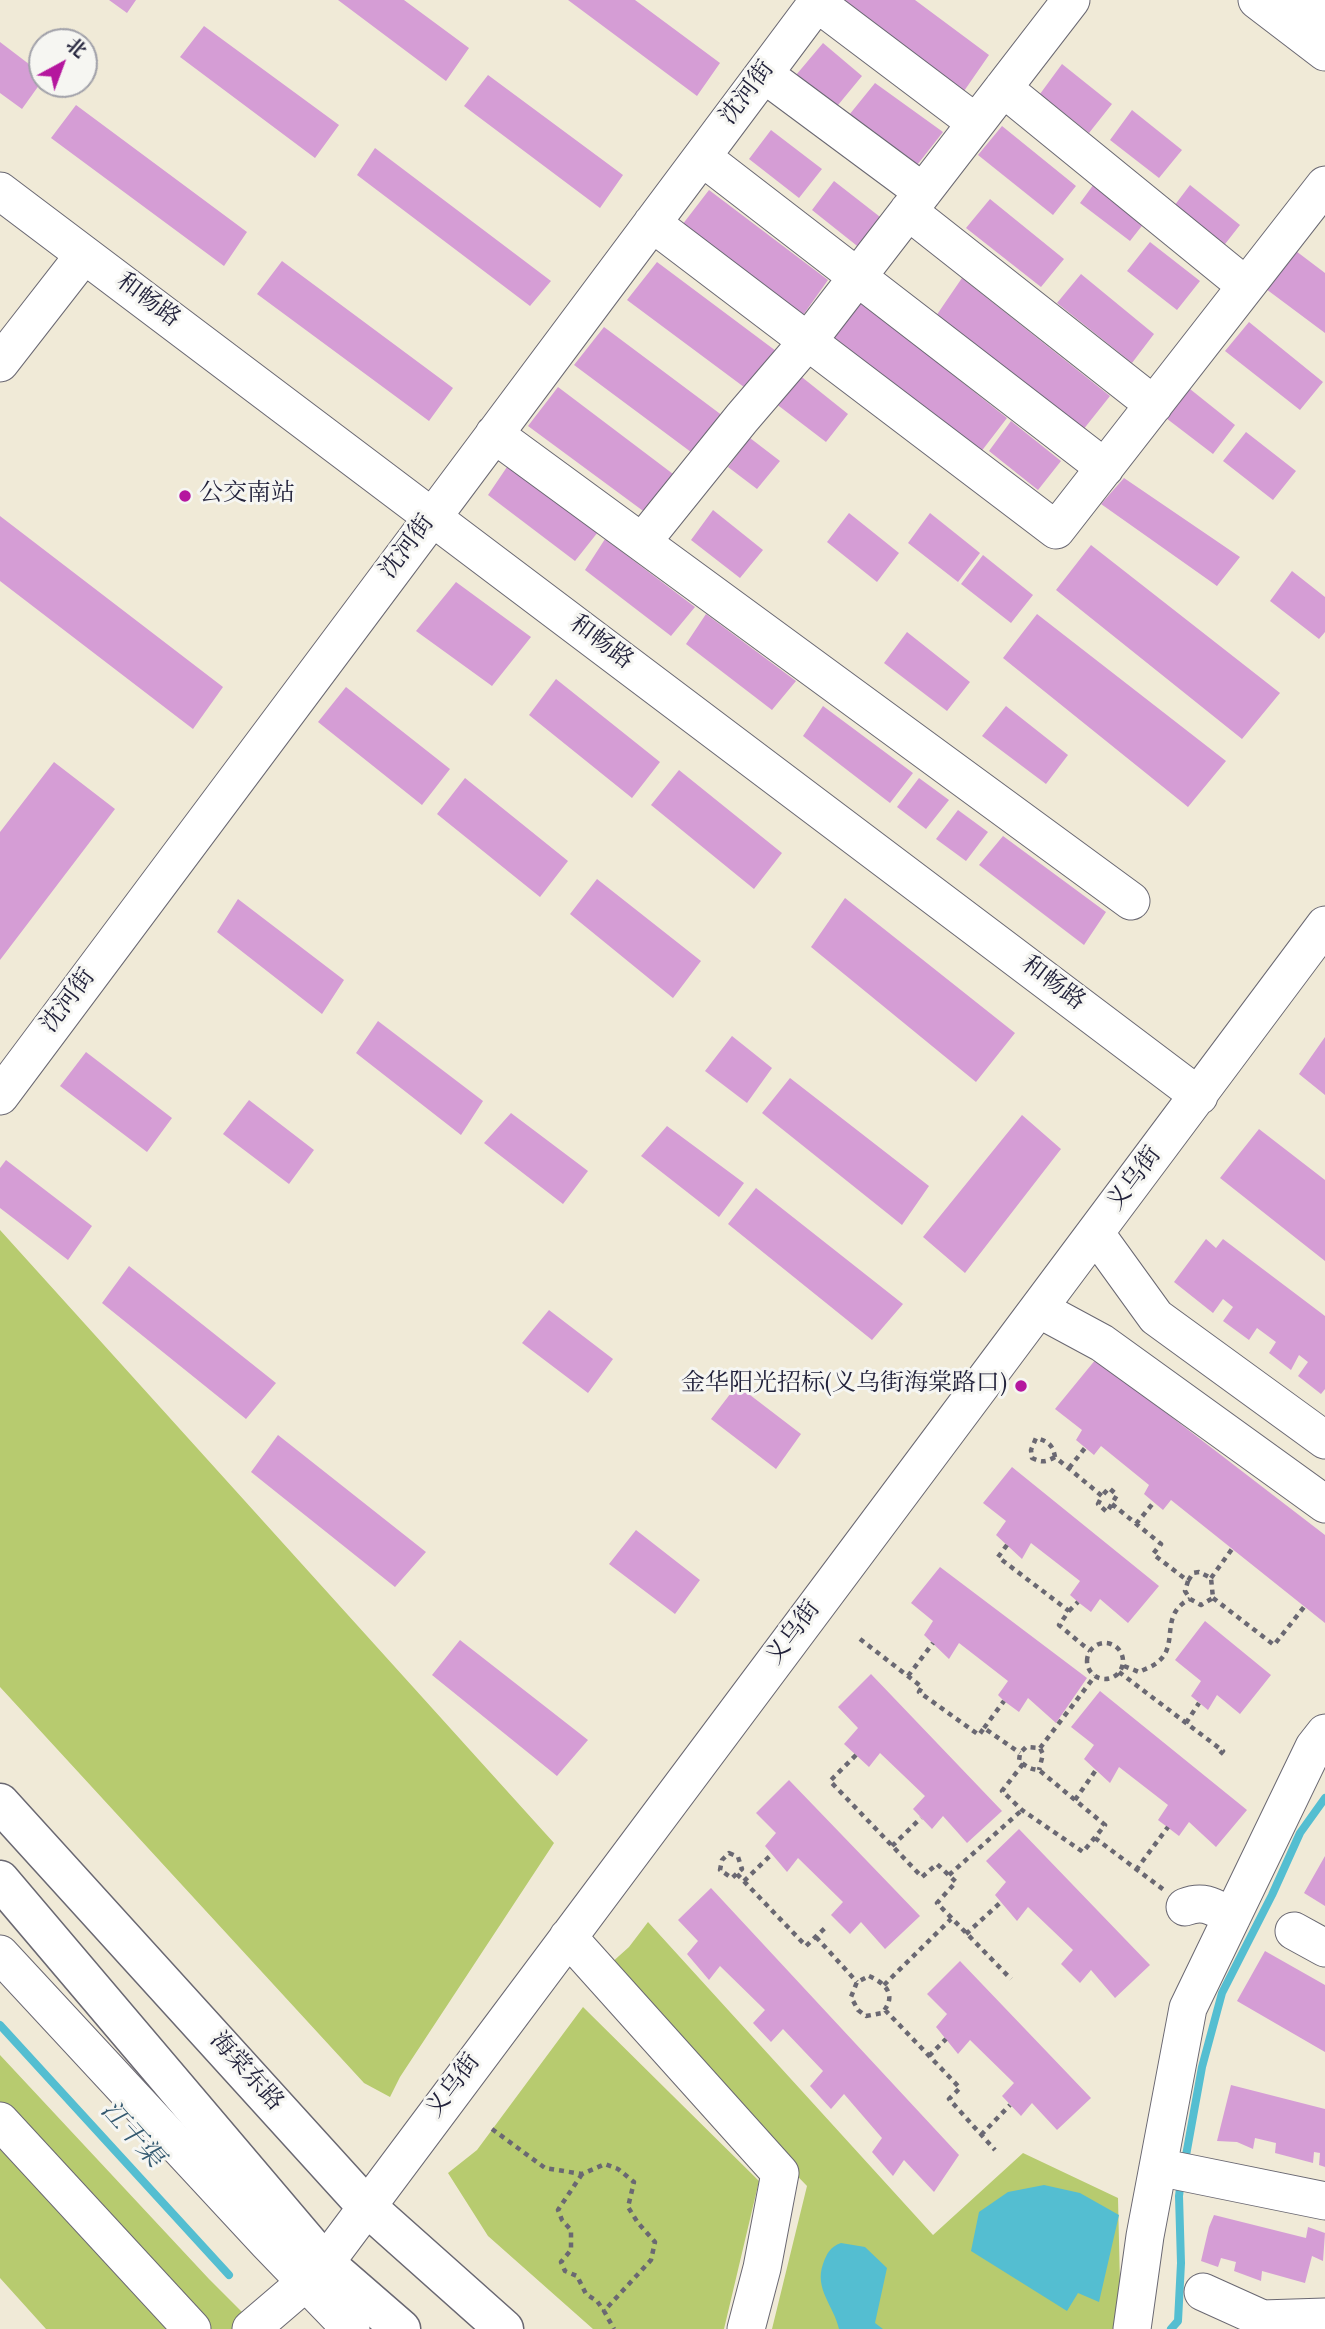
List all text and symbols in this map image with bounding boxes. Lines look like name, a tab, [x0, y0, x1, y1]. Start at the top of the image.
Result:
north arrow	[28, 28, 98, 98]
text: 北	[60, 33, 91, 65]
street label: 沈河街	[716, 57, 782, 131]
street label: 和畅路	[110, 269, 184, 335]
place label: 公交南站	[199, 482, 295, 510]
marker: 公交南站	[177, 488, 193, 504]
street label: 沈河街	[376, 511, 442, 585]
street label: 和畅路	[563, 611, 637, 677]
street label: 和畅路	[1015, 952, 1089, 1018]
street label: 沈河街	[37, 965, 103, 1039]
street label: 义乌街	[1103, 1143, 1169, 1217]
place label: 金华阳光招标(义乌街海棠路口)	[681, 1372, 1007, 1400]
marker: 金华阳光招标(义乌街海棠路口)	[1013, 1378, 1029, 1394]
street label: 义乌街	[762, 1597, 828, 1671]
street label: 海棠东路	[202, 2028, 288, 2118]
street label: 义乌街	[422, 2050, 488, 2124]
water label: 江干渠	[92, 2097, 168, 2175]

